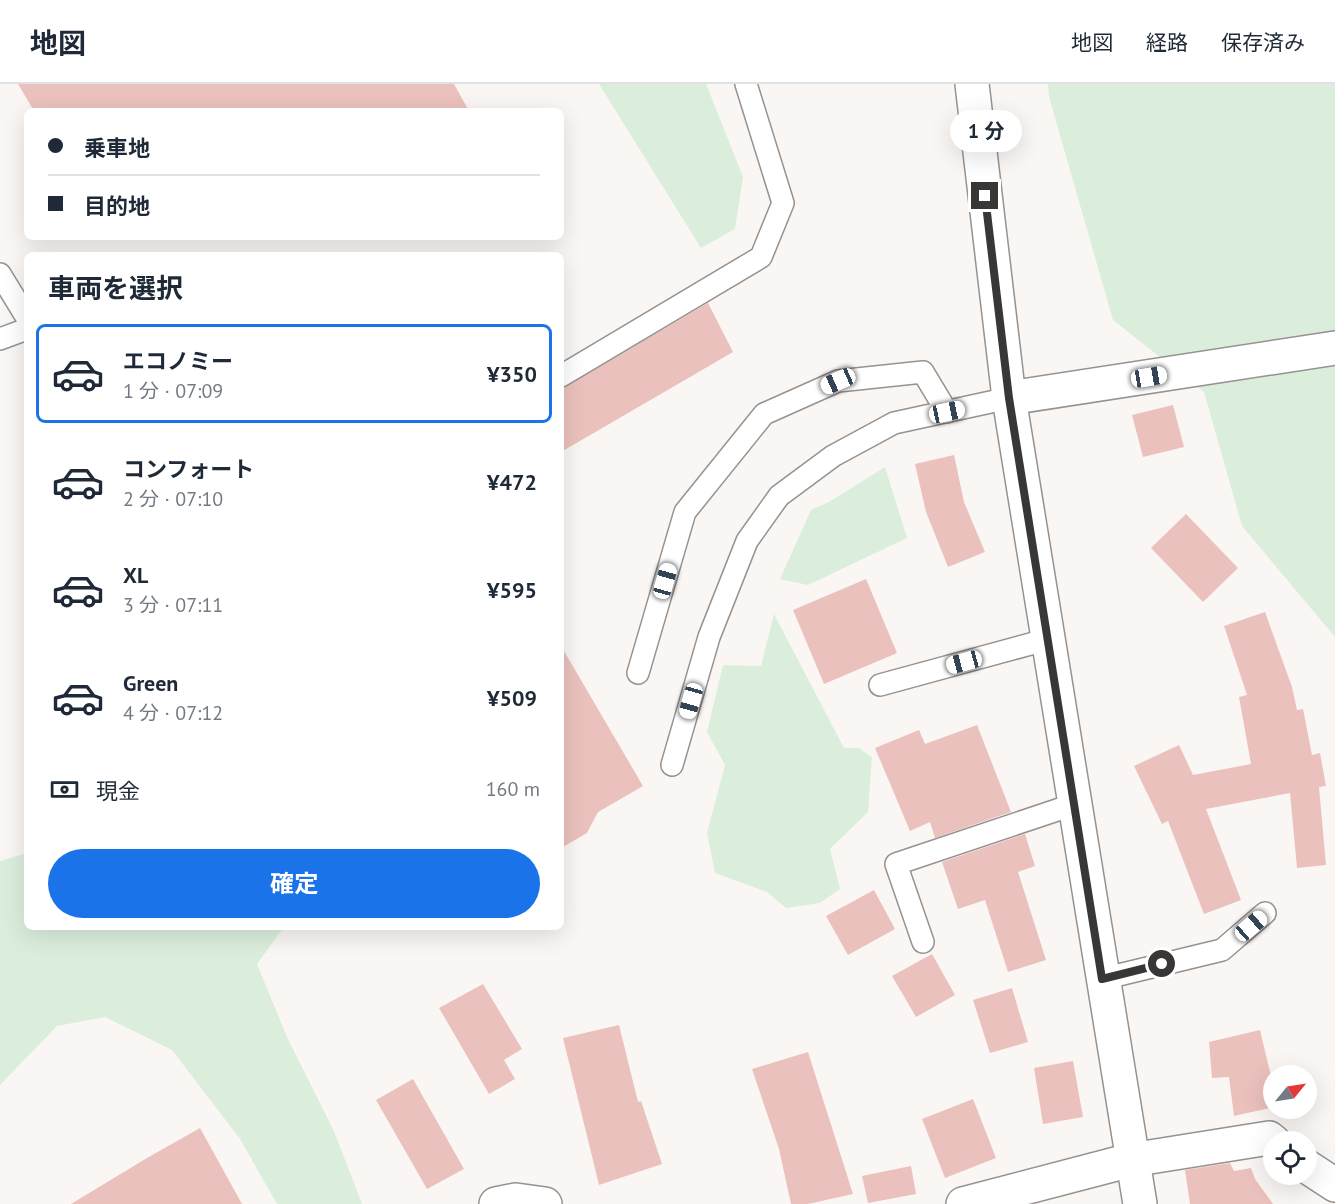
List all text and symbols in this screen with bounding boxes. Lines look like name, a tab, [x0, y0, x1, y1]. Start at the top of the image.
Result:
text: 地図	[30, 24, 86, 61]
text: 地図	[1071, 29, 1113, 56]
text: 経路	[1146, 29, 1188, 56]
text: 保存済み	[1221, 29, 1305, 56]
callout: 1 分	[949, 109, 1021, 151]
text: 1 分	[968, 118, 1004, 144]
text: 乗車地	[84, 134, 150, 162]
route end	[971, 182, 998, 209]
text: 目的地	[84, 192, 150, 220]
text: 車両を選択	[48, 271, 183, 305]
icon: car	[51, 347, 105, 401]
text: エコノミー	[123, 347, 233, 375]
text: ¥350	[487, 360, 537, 388]
car	[818, 365, 858, 397]
car	[1130, 365, 1168, 389]
text: 1 分 · 07:09	[123, 378, 223, 404]
car	[928, 399, 966, 425]
icon: car	[51, 455, 105, 509]
text: コンフォート	[123, 455, 254, 483]
text: ¥472	[487, 468, 537, 496]
text: 2 分 · 07:10	[123, 486, 223, 512]
text: XL	[123, 561, 148, 589]
car	[651, 561, 679, 601]
icon: car	[51, 563, 105, 617]
text: ¥595	[487, 576, 537, 604]
text: 3 分 · 07:11	[123, 592, 223, 618]
car	[944, 649, 984, 675]
text: Green	[123, 669, 178, 697]
icon: car	[51, 671, 105, 725]
car	[677, 681, 705, 721]
text: ¥509	[487, 684, 537, 712]
text: 4 分 · 07:12	[123, 700, 223, 726]
icon: cash	[48, 773, 81, 806]
text: 160 m	[486, 776, 540, 802]
text: 現金	[96, 777, 140, 805]
button: 確定	[48, 849, 540, 918]
car	[1232, 907, 1270, 945]
route start	[1148, 950, 1175, 977]
north arrow	[1263, 1065, 1317, 1119]
map controls	[1263, 1065, 1317, 1185]
button: locate	[1263, 1131, 1317, 1185]

